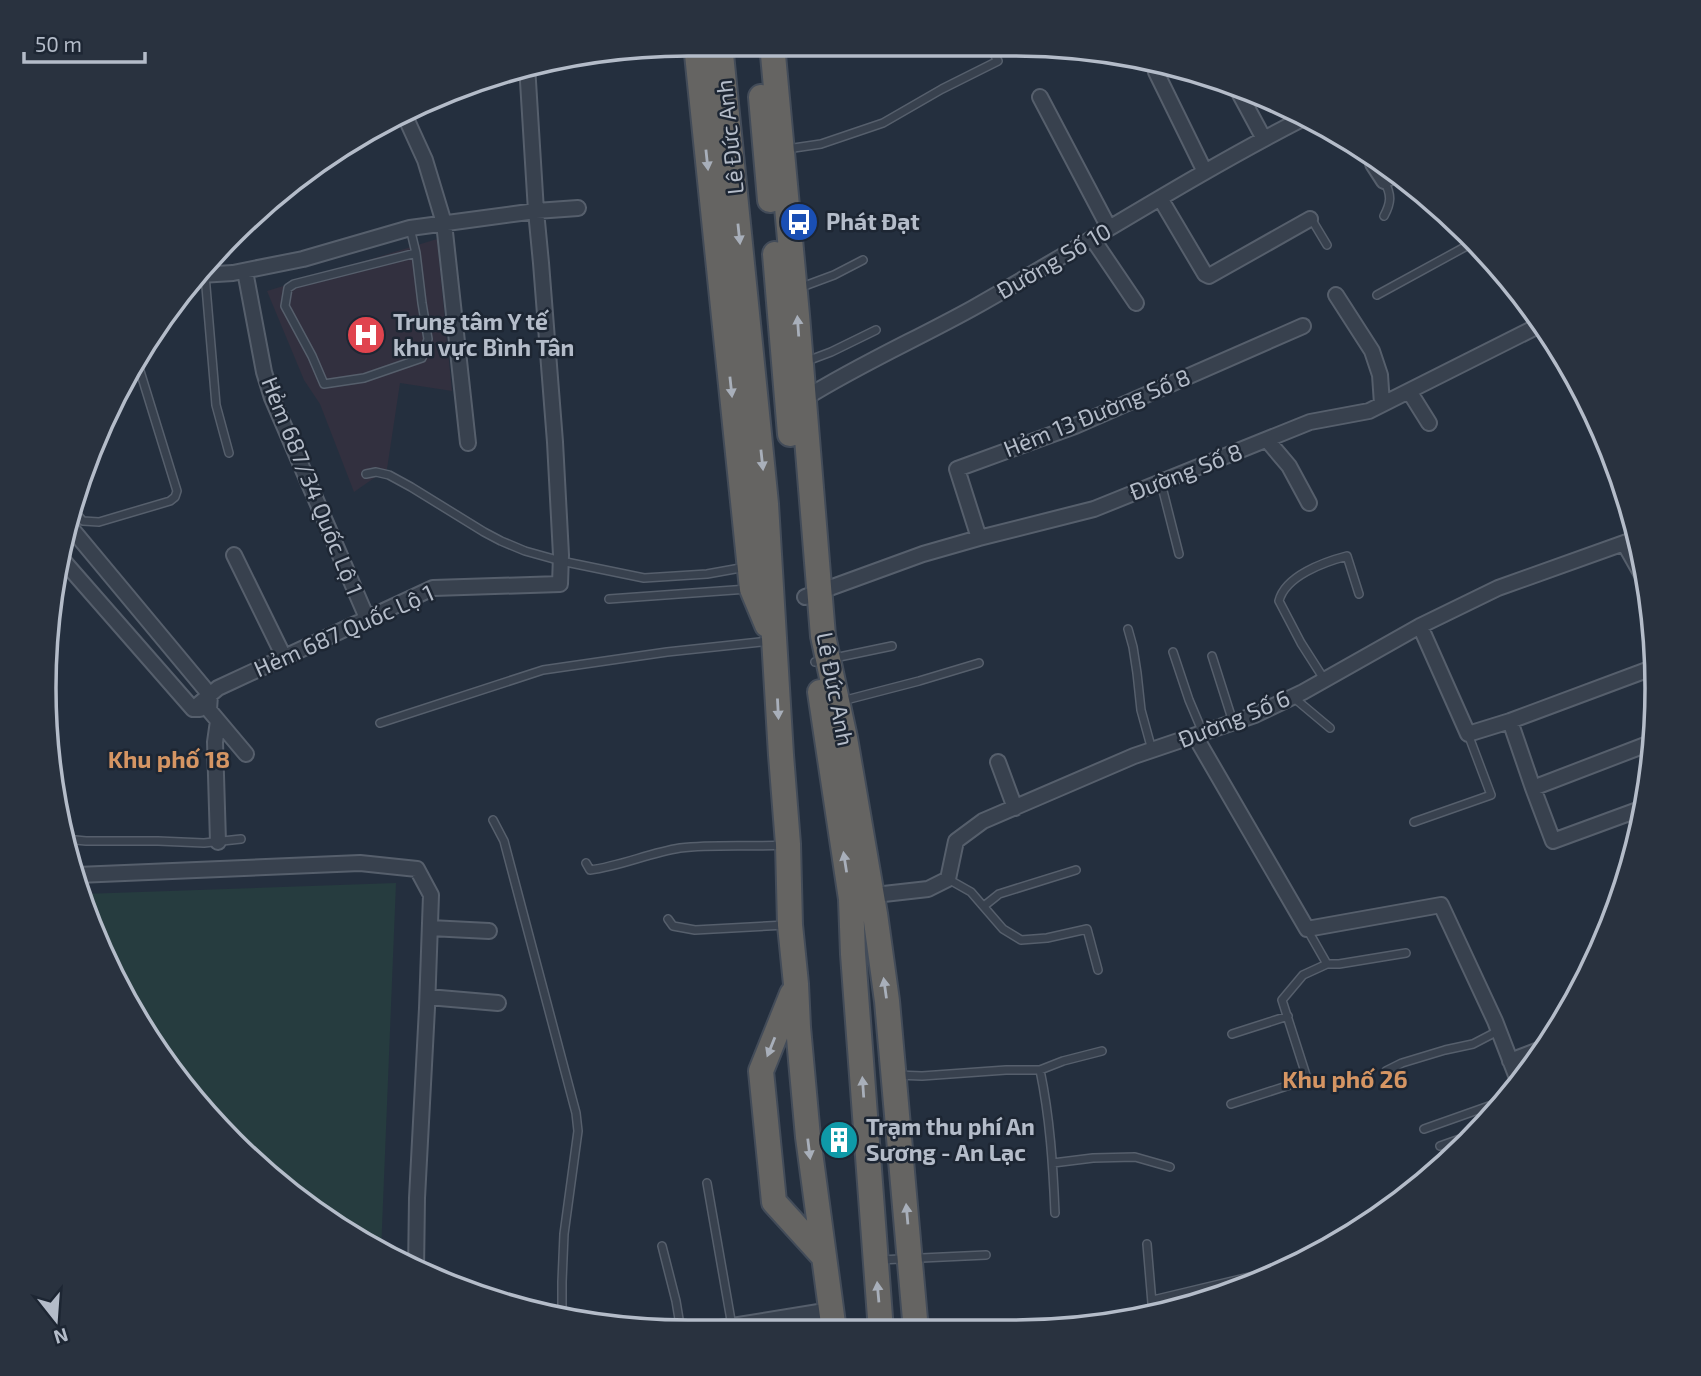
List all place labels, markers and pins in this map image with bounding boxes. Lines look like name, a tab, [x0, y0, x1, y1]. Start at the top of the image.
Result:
bus stop icon: Phát Đạt	[778, 201, 820, 243]
place label: Phát Đạt	[826, 207, 920, 235]
place label: Trung tâm Y tế khu vực Bình Tân	[393, 307, 574, 361]
hospital icon: Trung tâm Y tế khu vực Bình Tân	[345, 314, 387, 356]
place label: Trạm thu phí An Sương - An Lạc	[866, 1112, 1035, 1166]
building icon: Trạm thu phí An Sương - An Lạc	[818, 1119, 860, 1161]

